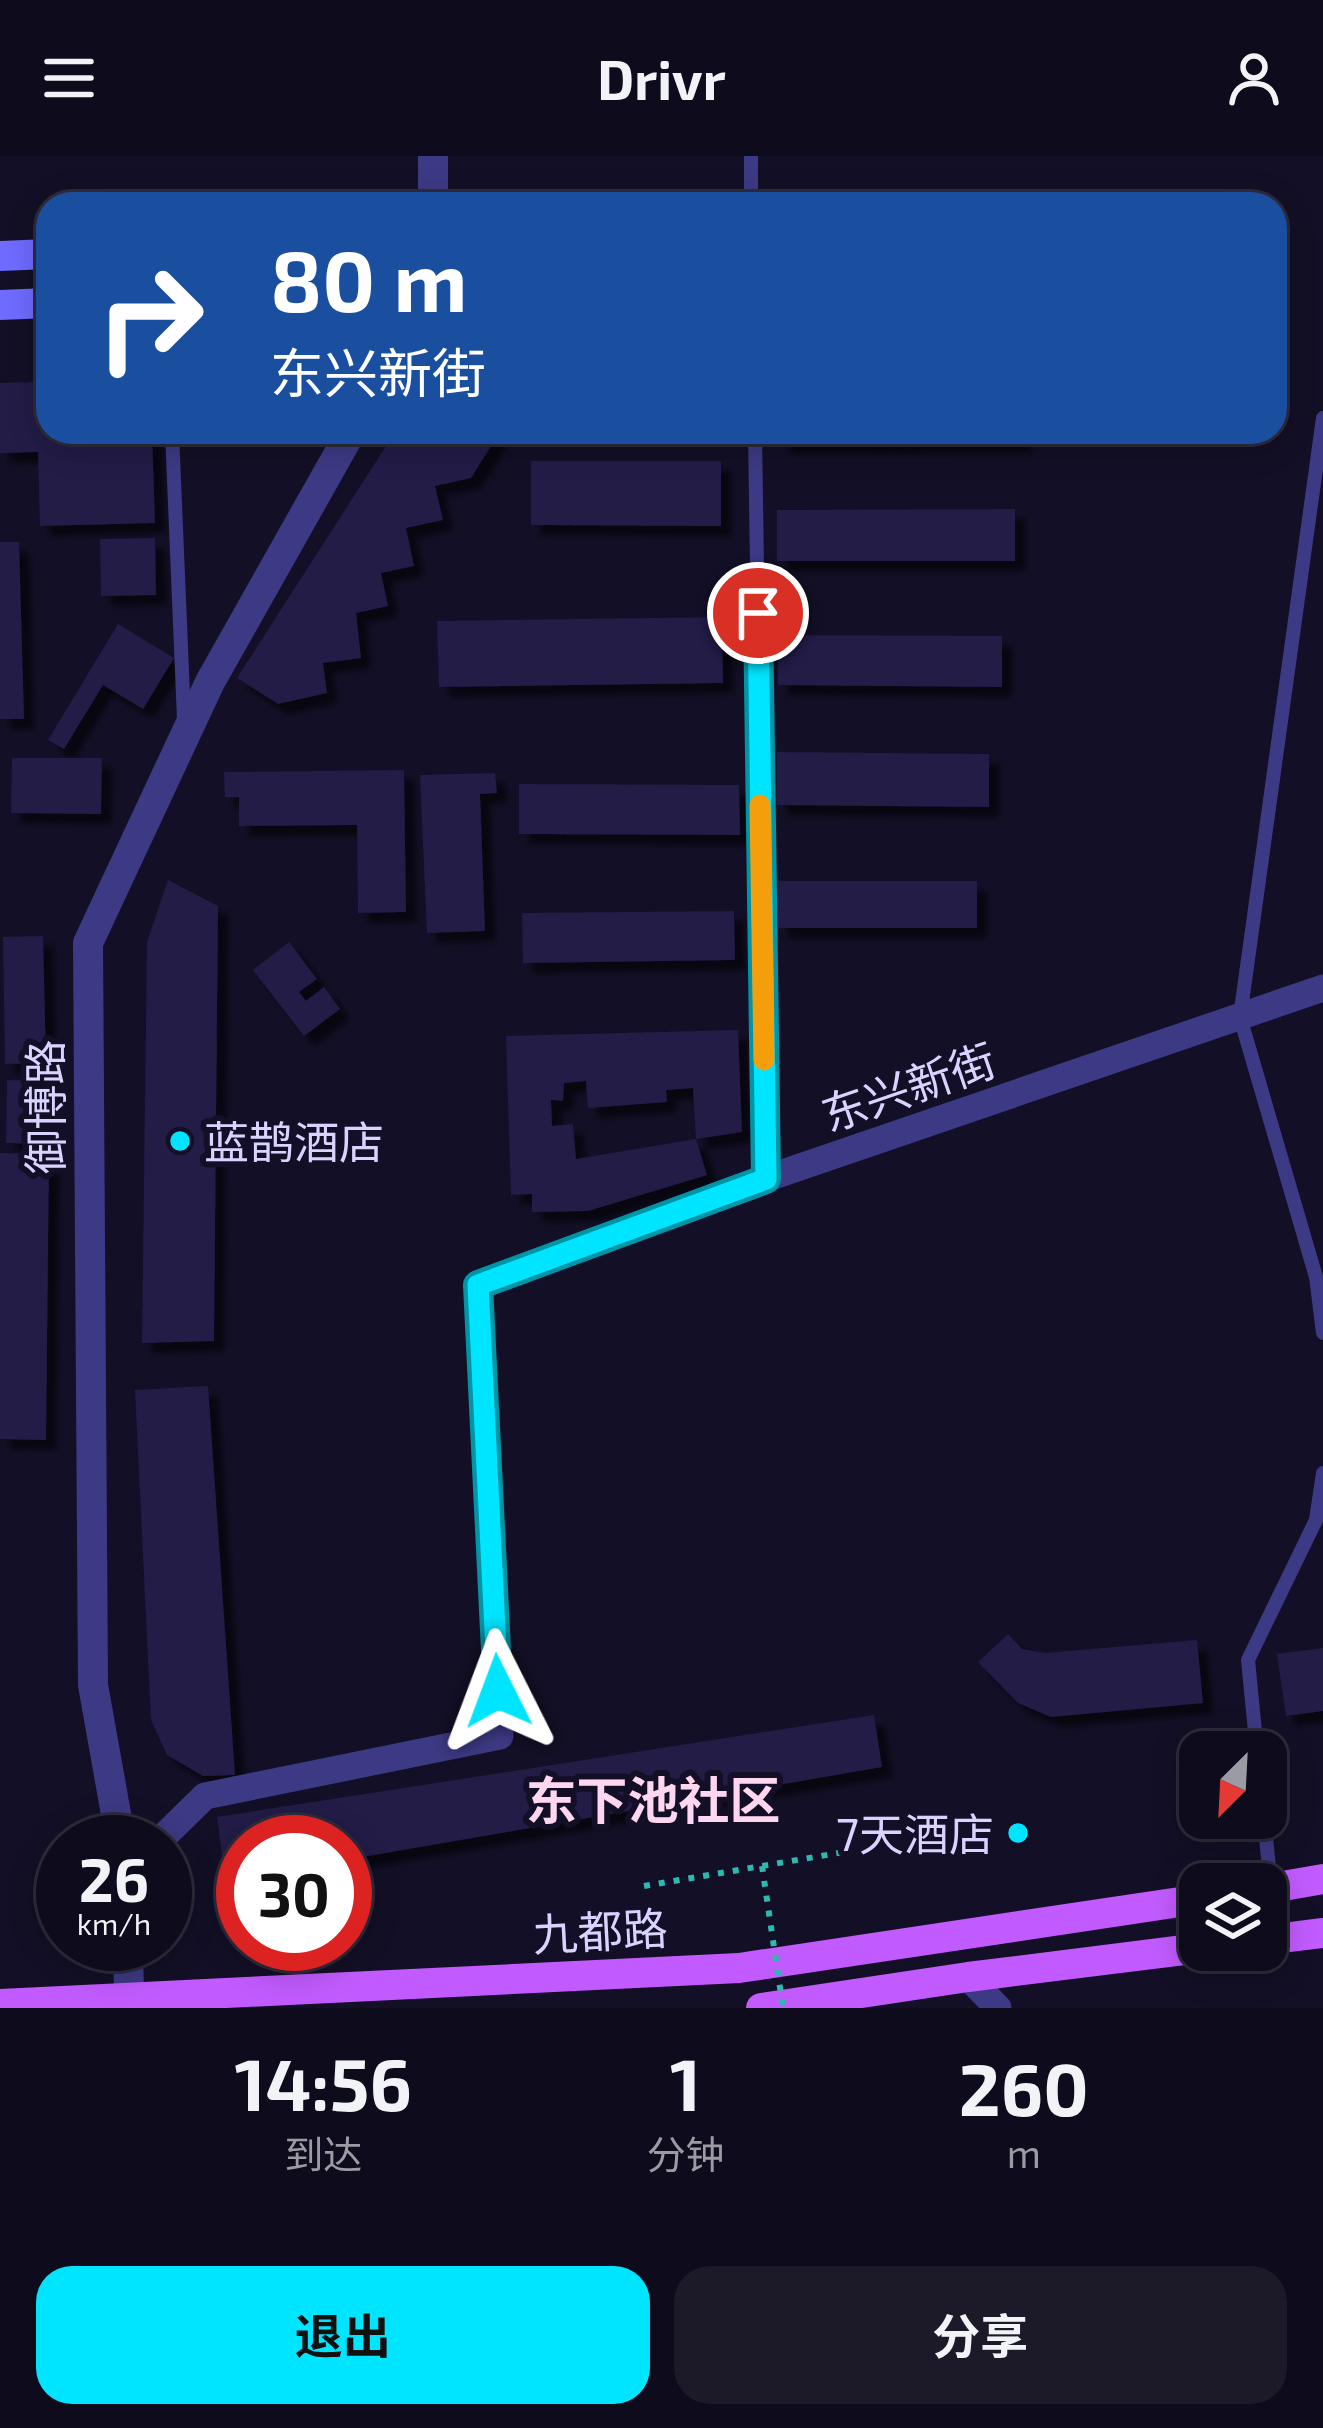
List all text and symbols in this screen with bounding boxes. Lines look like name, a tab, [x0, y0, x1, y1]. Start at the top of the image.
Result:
icon: menu	[36, 45, 102, 111]
icon: person	[1221, 45, 1287, 111]
text: Drivr	[597, 46, 726, 111]
text: 80 m	[270, 228, 467, 329]
icon: right	[72, 240, 228, 396]
text: 东兴新街	[270, 339, 486, 404]
pin	[707, 562, 809, 664]
icon: arrive	[725, 580, 791, 646]
street label: 东兴新街	[814, 1031, 1002, 1141]
street label: 御博路	[17, 1039, 71, 1175]
place label: 蓝鹊酒店	[204, 1114, 384, 1168]
marker: 蓝鹊酒店	[167, 1128, 193, 1154]
position arrow	[435, 1628, 561, 1754]
north arrow	[1179, 1731, 1287, 1839]
map controls	[1179, 1731, 1287, 1971]
district label: 东下池社区	[525, 1768, 781, 1829]
place label: 7天酒店	[836, 1806, 994, 1860]
speed limit sign: 30	[216, 1815, 372, 1971]
marker: 7天酒店	[1005, 1820, 1031, 1846]
text: 26	[79, 1842, 149, 1914]
button: layers	[1179, 1863, 1287, 1971]
street label: 九都路	[531, 1900, 669, 1960]
text: km/h	[77, 1905, 151, 1941]
text: 14:56	[234, 2039, 412, 2125]
text: 1	[670, 2039, 701, 2125]
text: 260	[959, 2044, 1089, 2130]
text: m	[1007, 2129, 1041, 2176]
text: 到达	[284, 2130, 362, 2177]
text: 分钟	[646, 2130, 724, 2177]
button: 退出	[36, 2266, 650, 2404]
button: 分享	[674, 2266, 1287, 2404]

